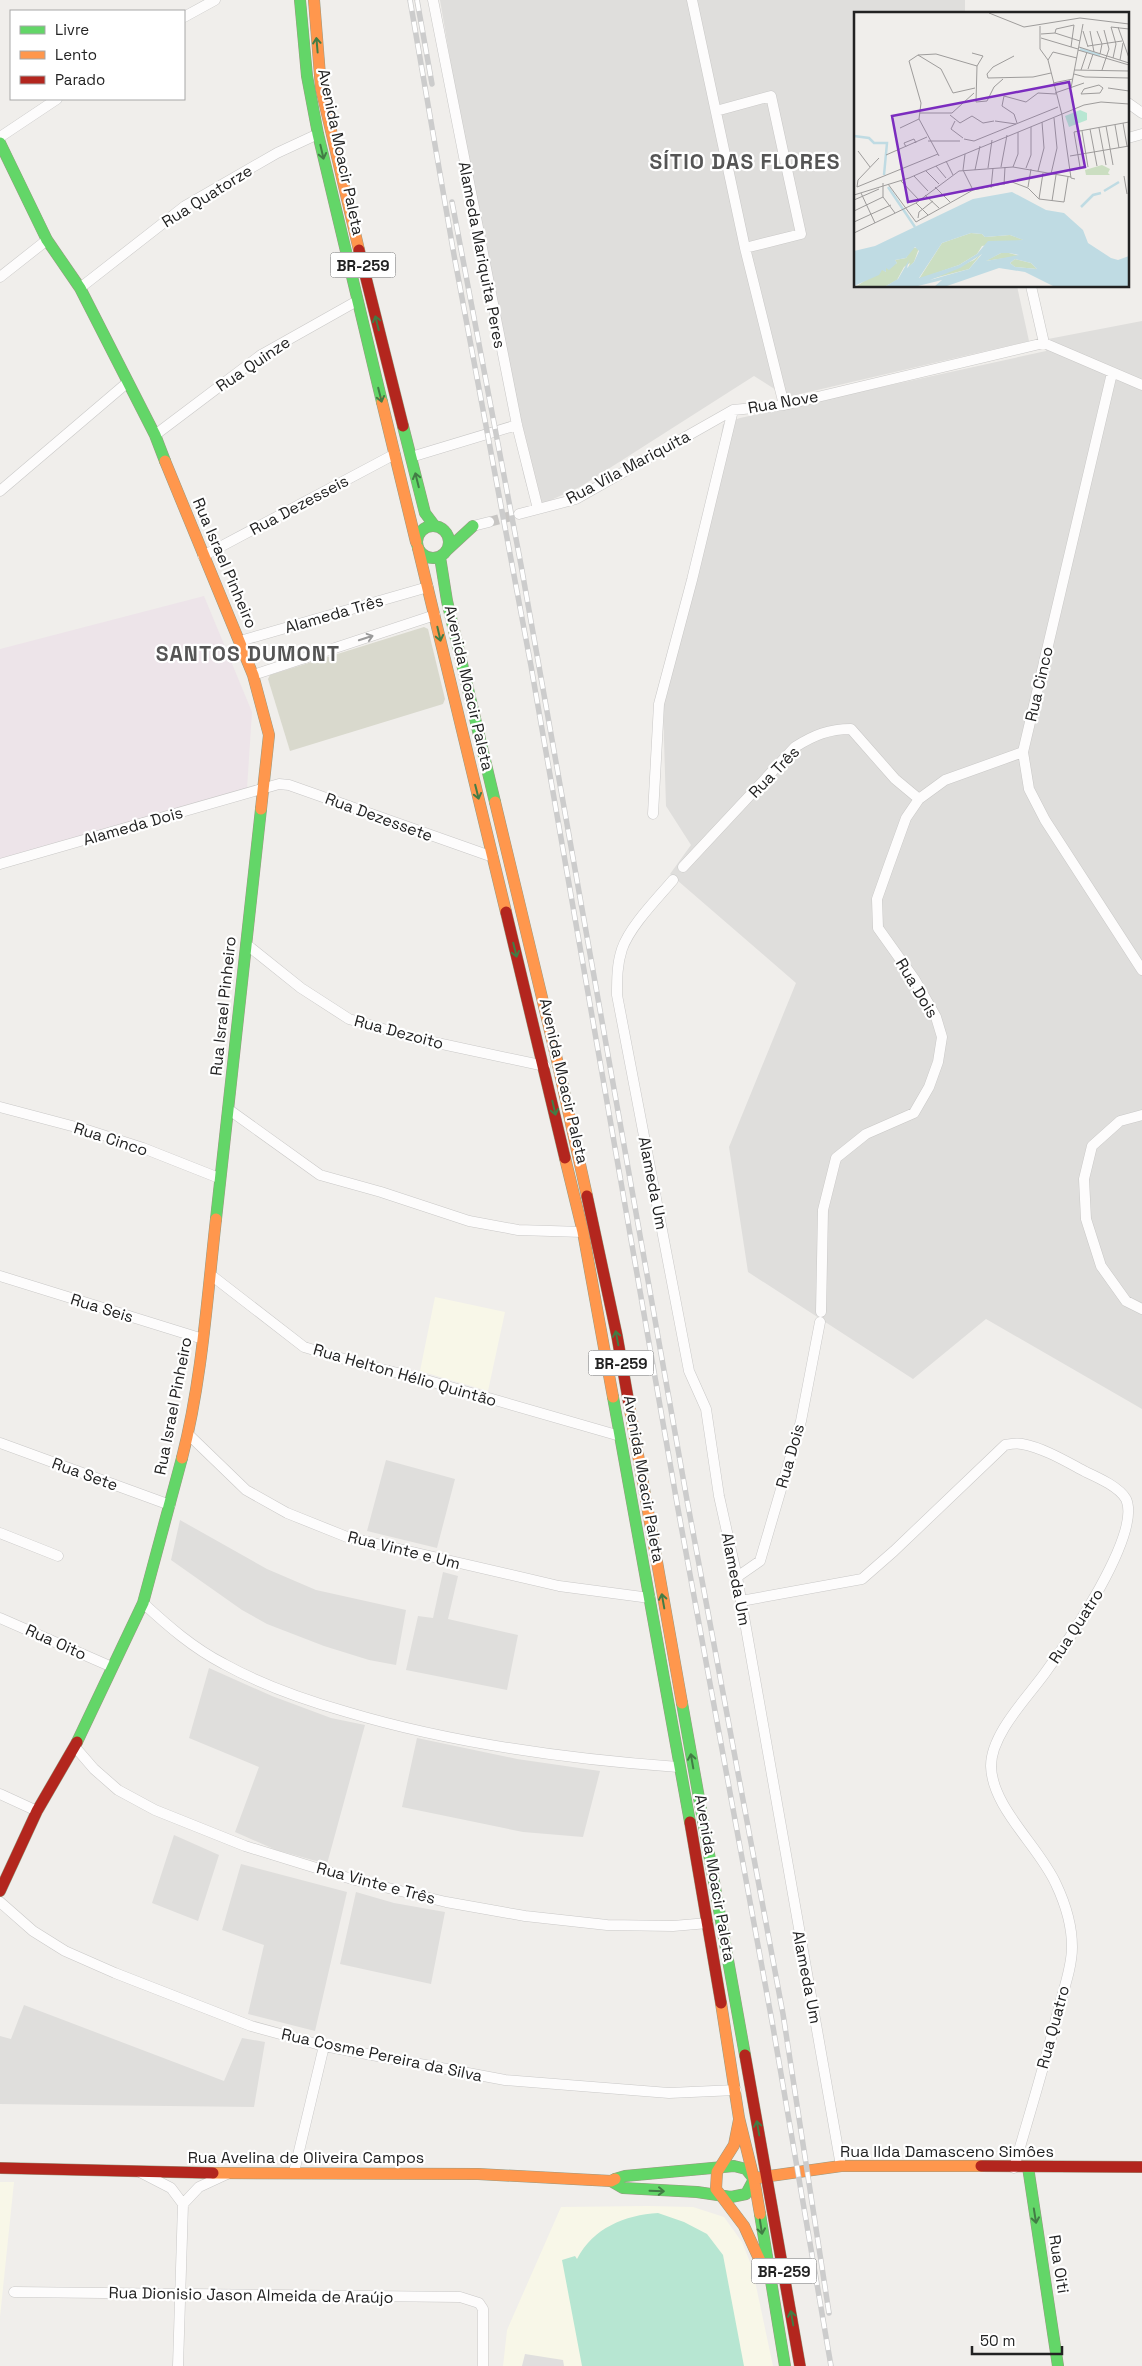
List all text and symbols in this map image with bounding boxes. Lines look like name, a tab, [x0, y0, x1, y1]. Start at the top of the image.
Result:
legend	[10, 10, 185, 100]
inset map	[854, 12, 1130, 288]
text: Livre	[55, 20, 89, 39]
one-way arrow	[313, 37, 322, 53]
text: Lento	[55, 45, 97, 64]
street label: Avenida Moacir Paleta	[313, 67, 369, 237]
text: Parado	[55, 70, 105, 89]
one-way arrow	[318, 143, 327, 159]
district label: SÍTIO DAS FLORES	[650, 148, 840, 175]
street label: Rua Quatorze	[158, 160, 256, 232]
street label: Alameda Mariquita Peres	[454, 160, 510, 350]
road number: BR-259	[330, 252, 396, 278]
one-way arrow	[372, 315, 381, 331]
street label: Rua Quinze	[212, 332, 294, 396]
street label: Rua Nove	[746, 385, 820, 419]
one-way arrow	[376, 387, 386, 403]
street label: Rua Vila Mariquita	[562, 425, 694, 509]
street label: Rua Dezesseis	[246, 470, 352, 540]
one-way arrow	[412, 473, 421, 489]
street label: Rua Israel Pinheiro	[188, 494, 262, 632]
street label: Alameda Três	[282, 590, 386, 638]
street label: Avenida Moacir Paleta	[440, 603, 498, 773]
one-way arrow	[435, 626, 444, 642]
one-way arrow	[357, 633, 373, 642]
district label: SANTOS DUMONT	[156, 640, 340, 667]
street label: Rua Cinco	[1020, 644, 1058, 724]
street label: Rua Três	[744, 741, 804, 803]
one-way arrow	[473, 784, 482, 800]
street label: Rua Dezessete	[322, 788, 436, 846]
street label: Alameda Dois	[81, 802, 185, 850]
street label: Rua Israel Pinheiro	[205, 935, 241, 1077]
one-way arrow	[511, 941, 521, 957]
street label: Rua Dois	[891, 954, 943, 1022]
street label: Avenida Moacir Paleta	[535, 996, 593, 1166]
street label: Rua Dezoito	[352, 1010, 446, 1054]
one-way arrow	[550, 1099, 559, 1115]
street label: Rua Cinco	[71, 1117, 151, 1161]
street label: Alameda Um	[634, 1135, 672, 1231]
street label: Rua Seis	[68, 1288, 136, 1328]
one-way arrow	[611, 1330, 621, 1346]
street label: Rua Israel Pinheiro	[149, 1335, 197, 1477]
street label: Rua Helton Hélio Quintão	[311, 1339, 499, 1411]
road number: BR-259	[588, 1350, 654, 1376]
street label: Avenida Moacir Paleta	[619, 1394, 669, 1564]
street label: Rua Dois	[771, 1421, 809, 1491]
street label: Rua Sete	[49, 1452, 121, 1496]
street label: Rua Vinte e Um	[346, 1526, 462, 1574]
street label: Alameda Um	[717, 1531, 755, 1627]
street label: Rua Quatro	[1044, 1584, 1108, 1668]
one-way arrow	[658, 1594, 668, 1610]
street label: Rua Oito	[22, 1619, 90, 1665]
one-way arrow	[686, 1754, 696, 1770]
street label: Avenida Moacir Paleta	[690, 1793, 740, 1963]
street label: Rua Vinte e Três	[314, 1857, 438, 1909]
street label: Alameda Um	[788, 1929, 826, 2025]
street label: Rua Quatro	[1032, 1983, 1074, 2071]
street label: Rua Cosme Pereira da Silva	[280, 2023, 484, 2087]
one-way arrow	[752, 2120, 762, 2136]
street label: Rua Ilda Damasceno Simôes	[840, 2141, 1054, 2162]
street label: Rua Avelina de Oliveira Campos	[188, 2147, 424, 2168]
one-way arrow	[649, 2186, 665, 2195]
one-way arrow	[1030, 2207, 1040, 2223]
one-way arrow	[756, 2218, 766, 2234]
street label: Rua Oiti	[1044, 2233, 1074, 2295]
road number: BR-259	[752, 2258, 816, 2284]
street label: Rua Dionisio Jason Almeida de Araújo	[108, 2282, 394, 2308]
one-way arrow	[787, 2310, 797, 2326]
scale bar	[972, 2324, 1062, 2356]
text: 50 m	[980, 2331, 1015, 2350]

